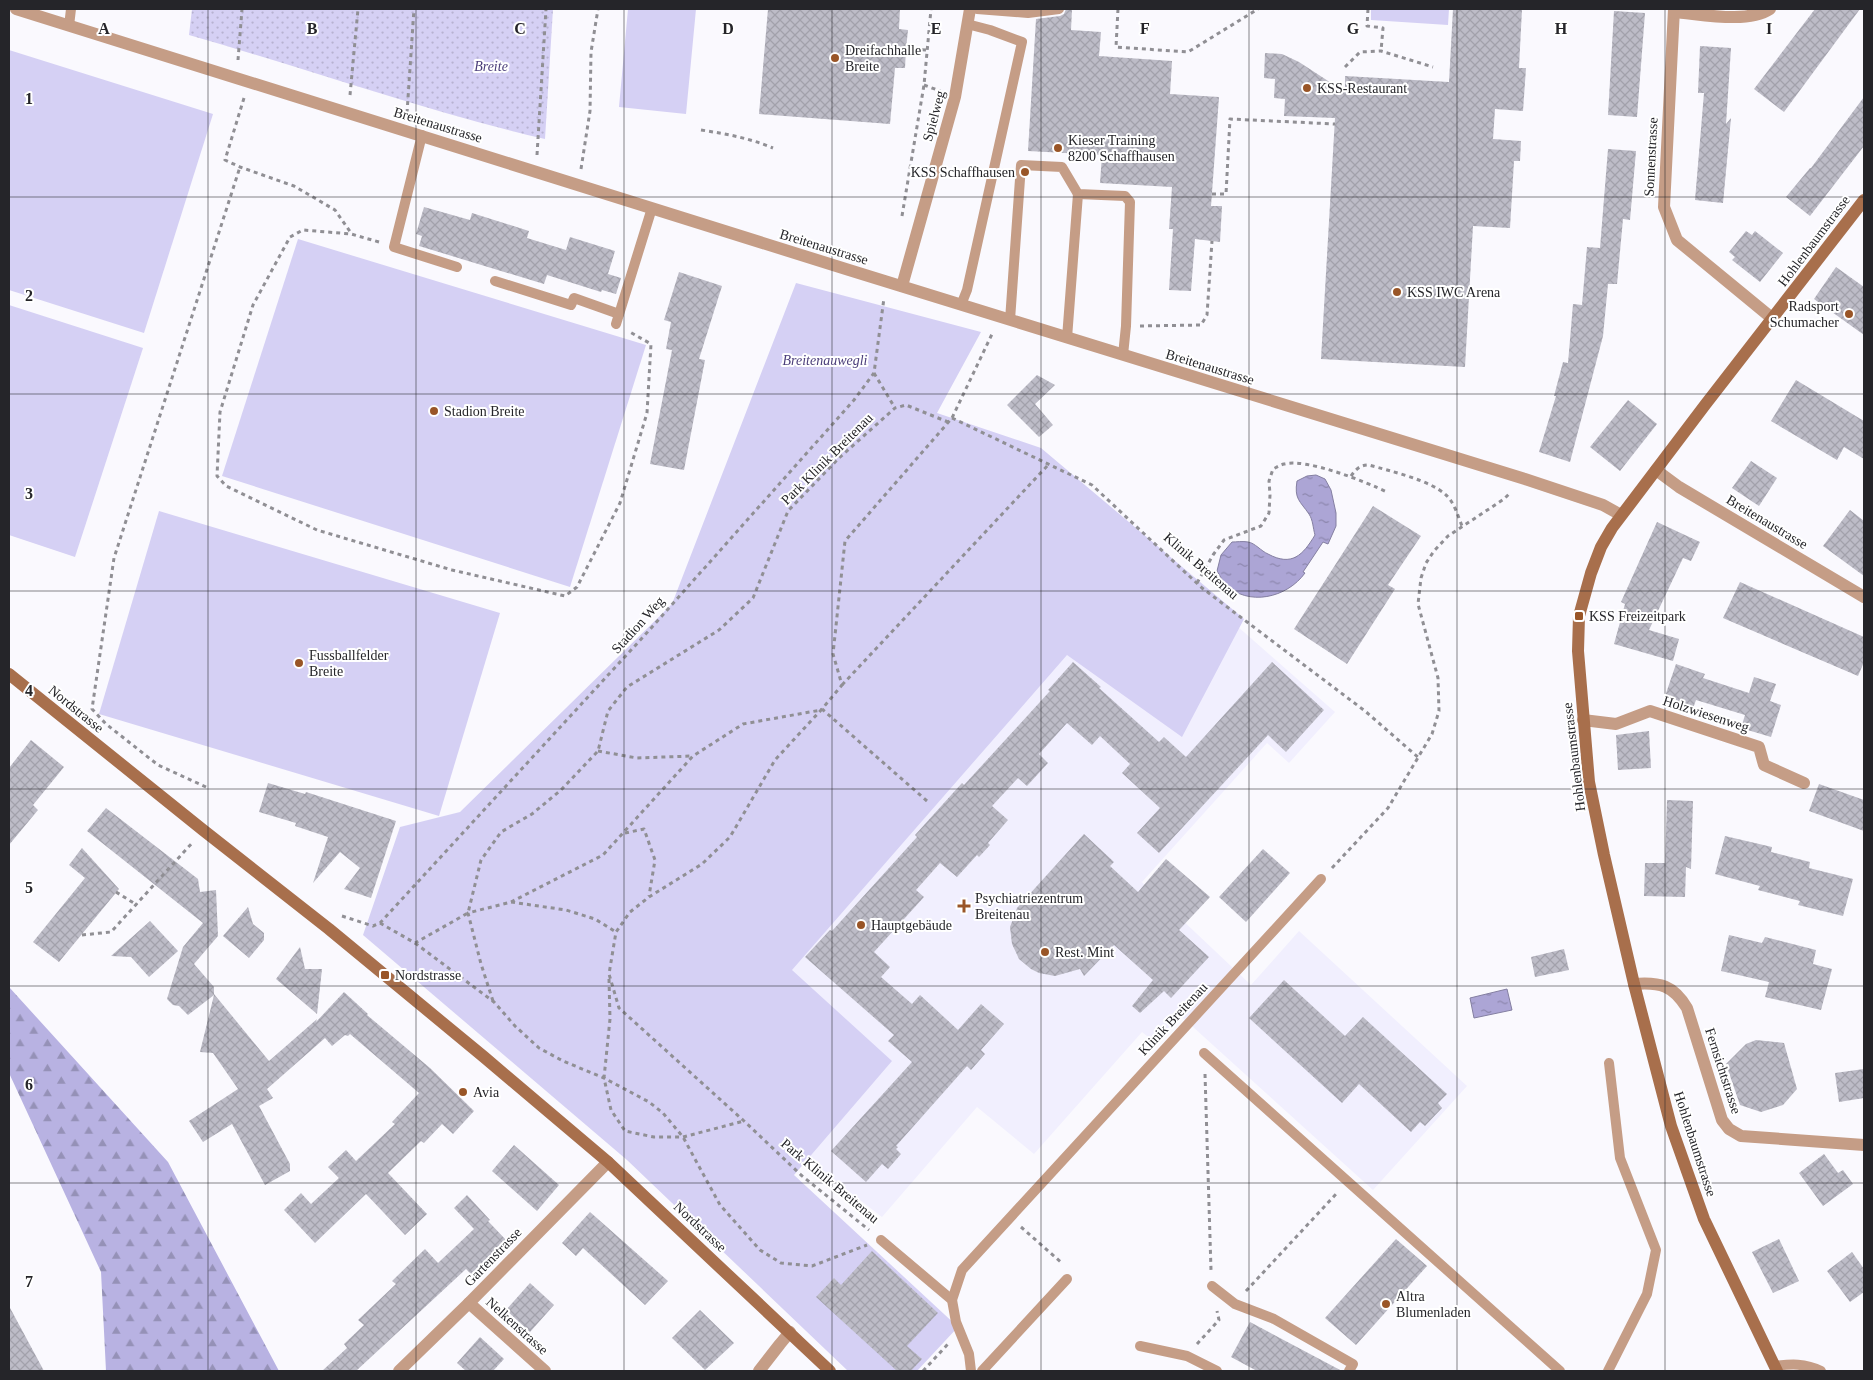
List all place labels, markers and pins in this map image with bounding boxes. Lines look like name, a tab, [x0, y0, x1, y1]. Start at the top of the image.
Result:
place label: Dreifachhalle Breite	[845, 43, 921, 74]
marker: Dreifachhalle Breite	[829, 52, 841, 64]
place label: KSS-Restaurant	[1317, 81, 1407, 96]
marker: KSS-Restaurant	[1301, 82, 1313, 94]
place label: Kieser Training 8200 Schaffhausen	[1068, 133, 1175, 164]
marker: Kieser Training 8200 Schaffhausen	[1052, 142, 1064, 154]
place label: KSS Schaffhausen	[911, 165, 1015, 180]
marker: KSS Schaffhausen	[1019, 166, 1031, 178]
place label: KSS IWC Arena	[1407, 285, 1501, 300]
marker: KSS IWC Arena	[1391, 286, 1403, 298]
place label: Radsport Schumacher	[1770, 299, 1839, 330]
marker: Radsport Schumacher	[1843, 308, 1855, 320]
place label: Stadion Breite	[444, 404, 525, 419]
marker: Stadion Breite	[428, 405, 440, 417]
place label: KSS Freizeitpark	[1589, 609, 1686, 624]
marker: KSS Freizeitpark	[1573, 610, 1585, 622]
place label: Fussballfelder Breite	[309, 648, 389, 679]
marker: Fussballfelder Breite	[293, 657, 305, 669]
place label: Psychiatriezentrum Breitenau	[975, 891, 1083, 922]
marker: Psychiatriezentrum Breitenau	[957, 899, 971, 913]
place label: Hauptgebäude	[871, 918, 952, 933]
marker: Hauptgebäude	[855, 919, 867, 931]
place label: Rest. Mint	[1055, 945, 1114, 960]
marker: Rest. Mint	[1039, 946, 1051, 958]
place label: Nordstrasse	[395, 968, 461, 983]
marker: Nordstrasse	[379, 969, 391, 981]
place label: Avia	[473, 1085, 500, 1100]
marker: Avia	[457, 1086, 469, 1098]
place label: Altra Blumenladen	[1396, 1289, 1471, 1320]
marker: Altra Blumenladen	[1380, 1298, 1392, 1310]

